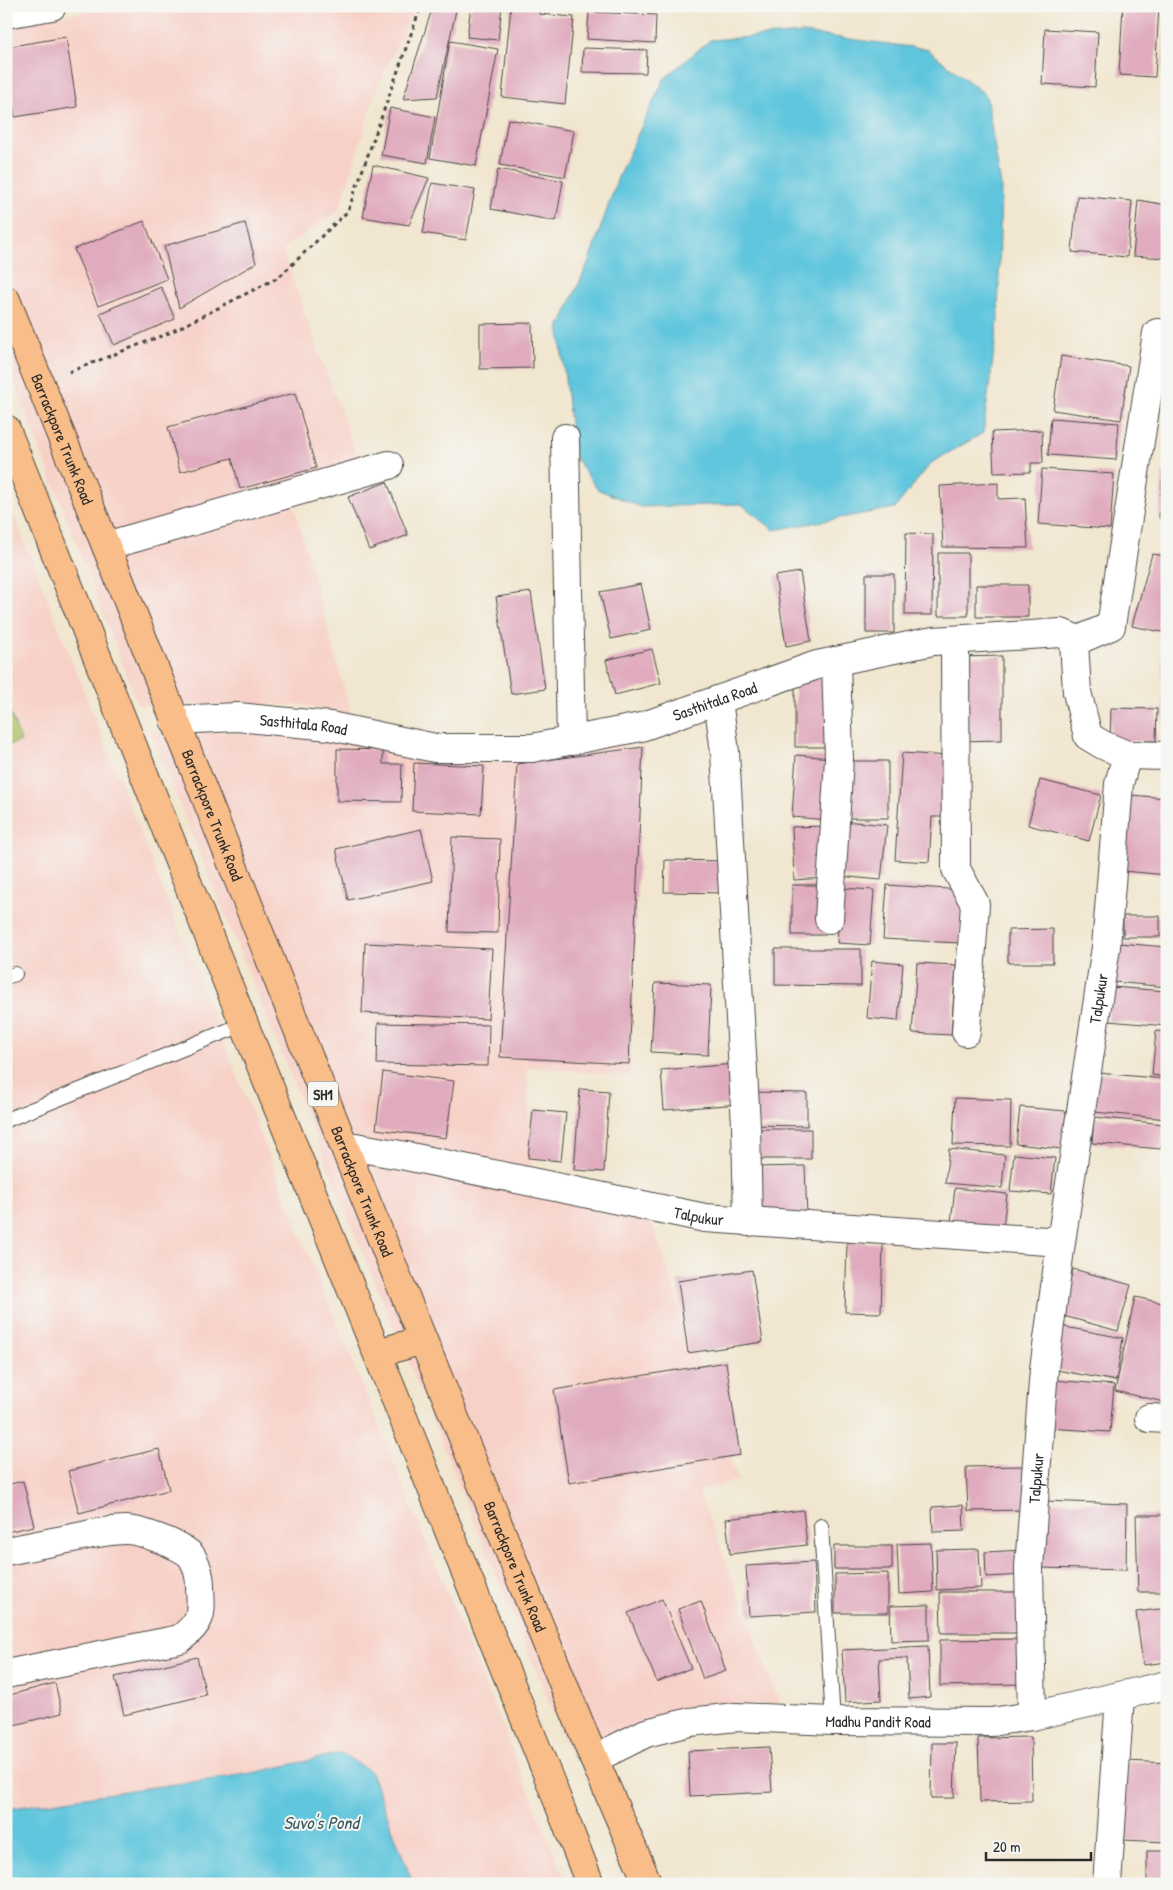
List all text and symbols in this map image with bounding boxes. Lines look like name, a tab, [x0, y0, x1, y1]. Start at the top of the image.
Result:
street label: Barrackpore Trunk Road	[26, 370, 99, 508]
street label: Sasthitala Road	[670, 676, 760, 726]
street label: Sasthitala Road	[259, 708, 349, 740]
street label: Barrackpore Trunk Road	[177, 746, 249, 884]
street label: Talpukur	[1083, 972, 1113, 1025]
road number: SH1	[308, 1082, 338, 1106]
street label: Barrackpore Trunk Road	[326, 1123, 399, 1260]
street label: Talpukur	[672, 1201, 725, 1230]
street label: Talpukur	[1023, 1452, 1049, 1504]
street label: Barrackpore Trunk Road	[479, 1498, 552, 1635]
street label: Madhu Pandit Road	[825, 1710, 931, 1733]
water label: Suvo's Pond	[283, 1810, 361, 1835]
scale bar	[986, 1830, 1090, 1862]
text: 20 m	[993, 1836, 1020, 1857]

